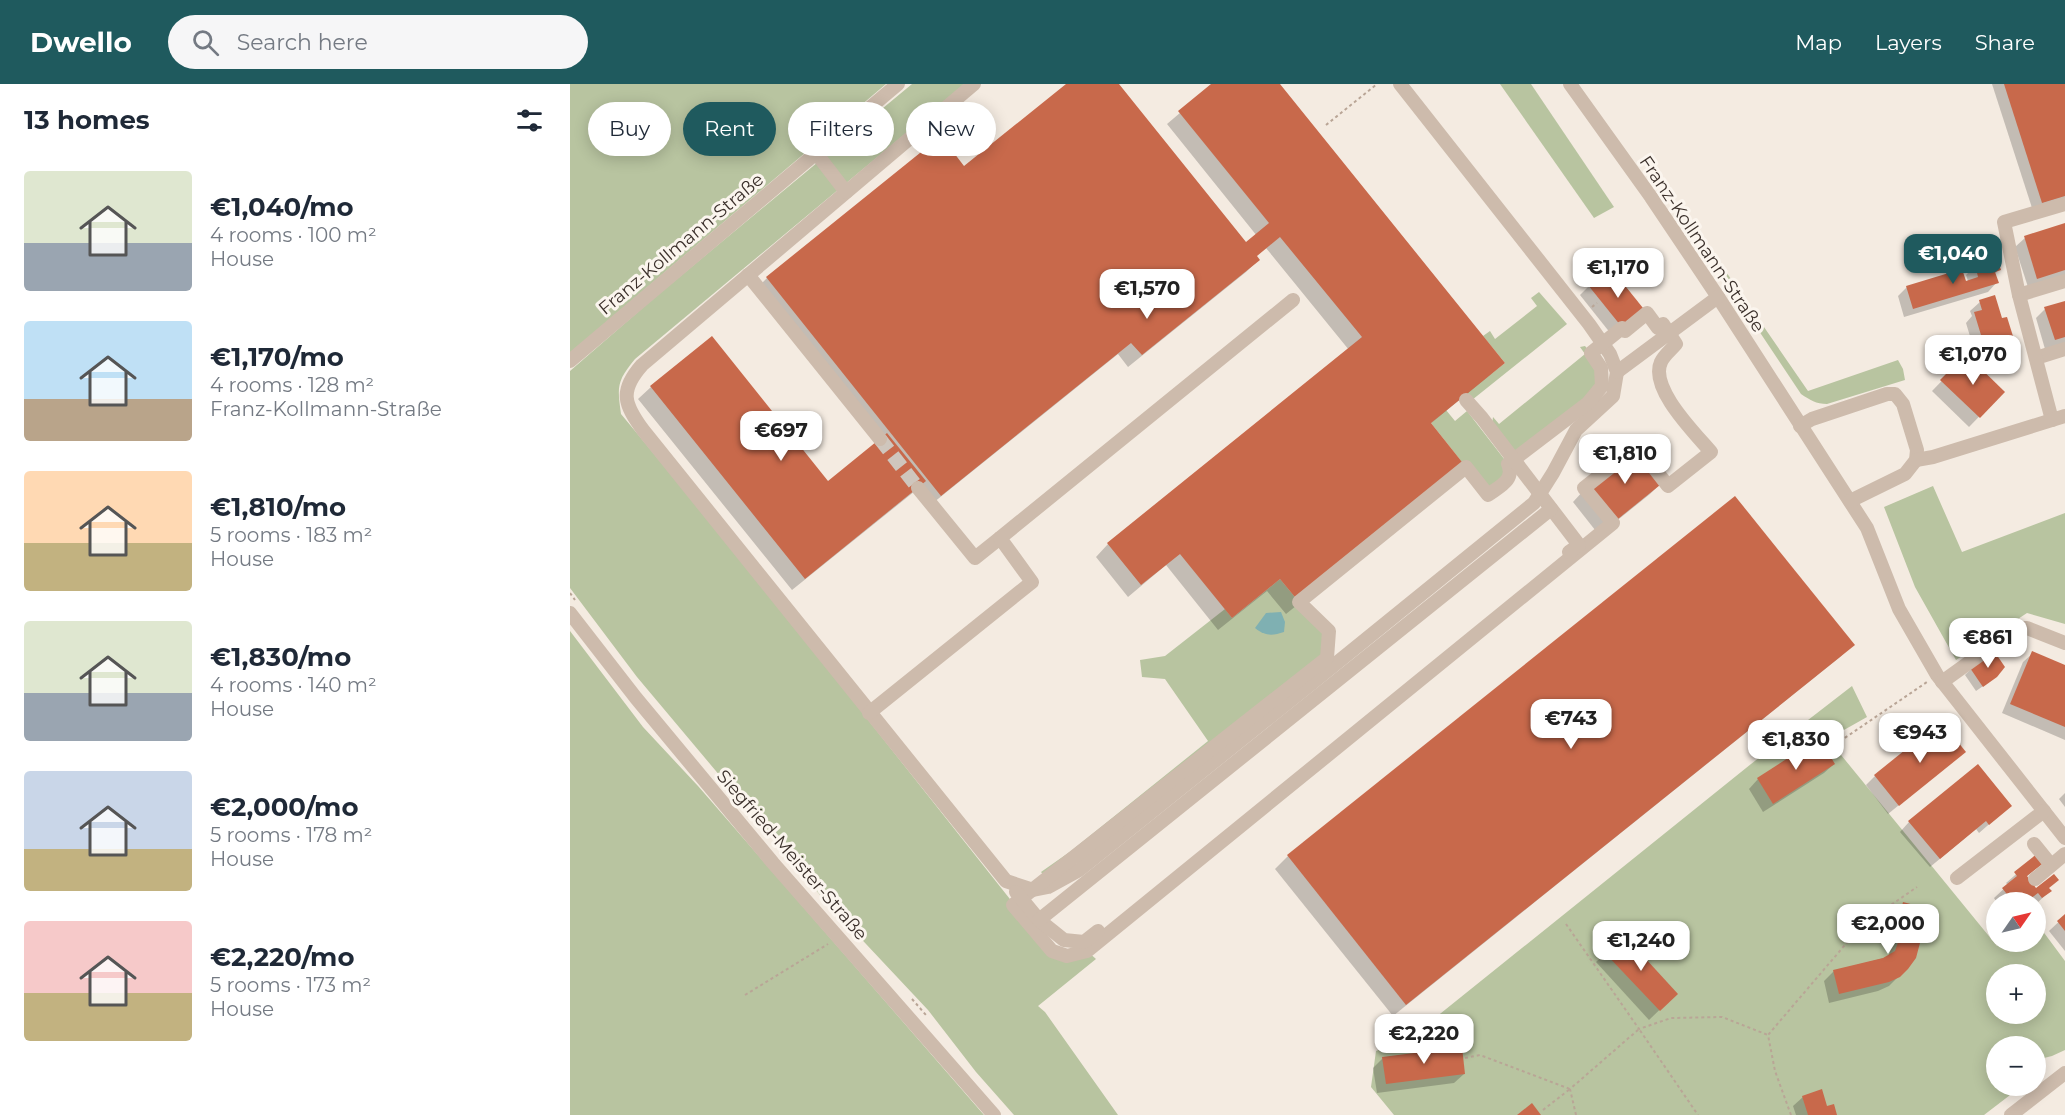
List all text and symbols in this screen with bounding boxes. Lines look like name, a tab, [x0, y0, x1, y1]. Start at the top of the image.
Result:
search box	[168, 15, 588, 69]
text: Dwello	[30, 25, 132, 59]
icon: search	[189, 26, 222, 59]
text: Search here	[237, 29, 368, 56]
text: Map	[1795, 30, 1842, 55]
text: Layers	[1875, 30, 1942, 55]
text: Share	[1975, 30, 2035, 55]
chip: Buy	[588, 102, 671, 156]
chip: Rent	[683, 102, 776, 156]
chip: Filters	[788, 102, 894, 156]
chip: New	[906, 102, 996, 156]
text: 13 homes	[24, 104, 150, 136]
icon: filters	[513, 104, 546, 137]
street label: Franz-Kollmann-Straße	[1635, 151, 1770, 337]
street label: Franz-Kollmann-Straße	[594, 168, 768, 319]
text: €1,040/mo	[210, 191, 354, 223]
icon: home	[72, 195, 144, 267]
text: 4 rooms · 100 m²	[210, 223, 377, 247]
pin: €1,040	[1904, 234, 2002, 285]
text: €1,040	[1918, 241, 1988, 265]
text: House	[210, 247, 274, 271]
pin: €1,170	[1569, 248, 1667, 299]
text: €1,170	[1587, 255, 1649, 279]
pin: €1,570	[1098, 269, 1196, 320]
text: €1,570	[1114, 276, 1180, 300]
pin: €1,070	[1924, 335, 2022, 386]
text: €1,170/mo	[210, 341, 344, 373]
text: €1,070	[1939, 342, 2007, 366]
icon: home	[72, 345, 144, 417]
text: 4 rooms · 128 m²	[210, 373, 374, 397]
text: Franz-Kollmann-Straße	[210, 397, 442, 421]
pin: €697	[745, 411, 817, 462]
text: €697	[754, 418, 808, 442]
pin: €1,810	[1576, 434, 1674, 485]
text: €1,810	[1593, 441, 1657, 465]
text: €1,810/mo	[210, 491, 346, 523]
icon: home	[72, 495, 144, 567]
text: 5 rooms · 183 m²	[210, 523, 372, 547]
text: House	[210, 547, 274, 571]
pin: €861	[1952, 618, 2024, 669]
text: €861	[1963, 625, 2013, 649]
text: €1,830/mo	[210, 641, 351, 673]
icon: home	[72, 645, 144, 717]
text: 4 rooms · 140 m²	[210, 673, 377, 697]
text: House	[210, 697, 274, 721]
pin: €743	[1535, 699, 1607, 750]
text: €743	[1545, 706, 1597, 730]
pin: €943	[1884, 713, 1956, 764]
pin: €1,830	[1747, 720, 1845, 771]
text: €943	[1893, 720, 1947, 744]
text: €1,830	[1762, 727, 1830, 751]
street label: Siegfried-Meister-Straße	[712, 765, 872, 945]
text: €2,000/mo	[210, 791, 358, 823]
icon: home	[72, 795, 144, 867]
text: 5 rooms · 178 m²	[210, 823, 372, 847]
text: House	[210, 847, 274, 871]
north arrow	[1986, 892, 2046, 952]
map controls	[1986, 892, 2046, 1096]
pin: €2,000	[1839, 904, 1937, 955]
text: €2,000	[1851, 911, 1925, 935]
pin: €1,240	[1592, 921, 1690, 972]
text: €1,240	[1607, 928, 1675, 952]
text: €2,220/mo	[210, 941, 354, 973]
icon: home	[72, 945, 144, 1017]
button: +	[1986, 964, 2046, 1024]
text: 5 rooms · 173 m²	[210, 973, 371, 997]
text: House	[210, 997, 274, 1021]
pin: €2,220	[1375, 1014, 1473, 1065]
text: €2,220	[1389, 1021, 1459, 1045]
button: −	[1986, 1036, 2046, 1096]

